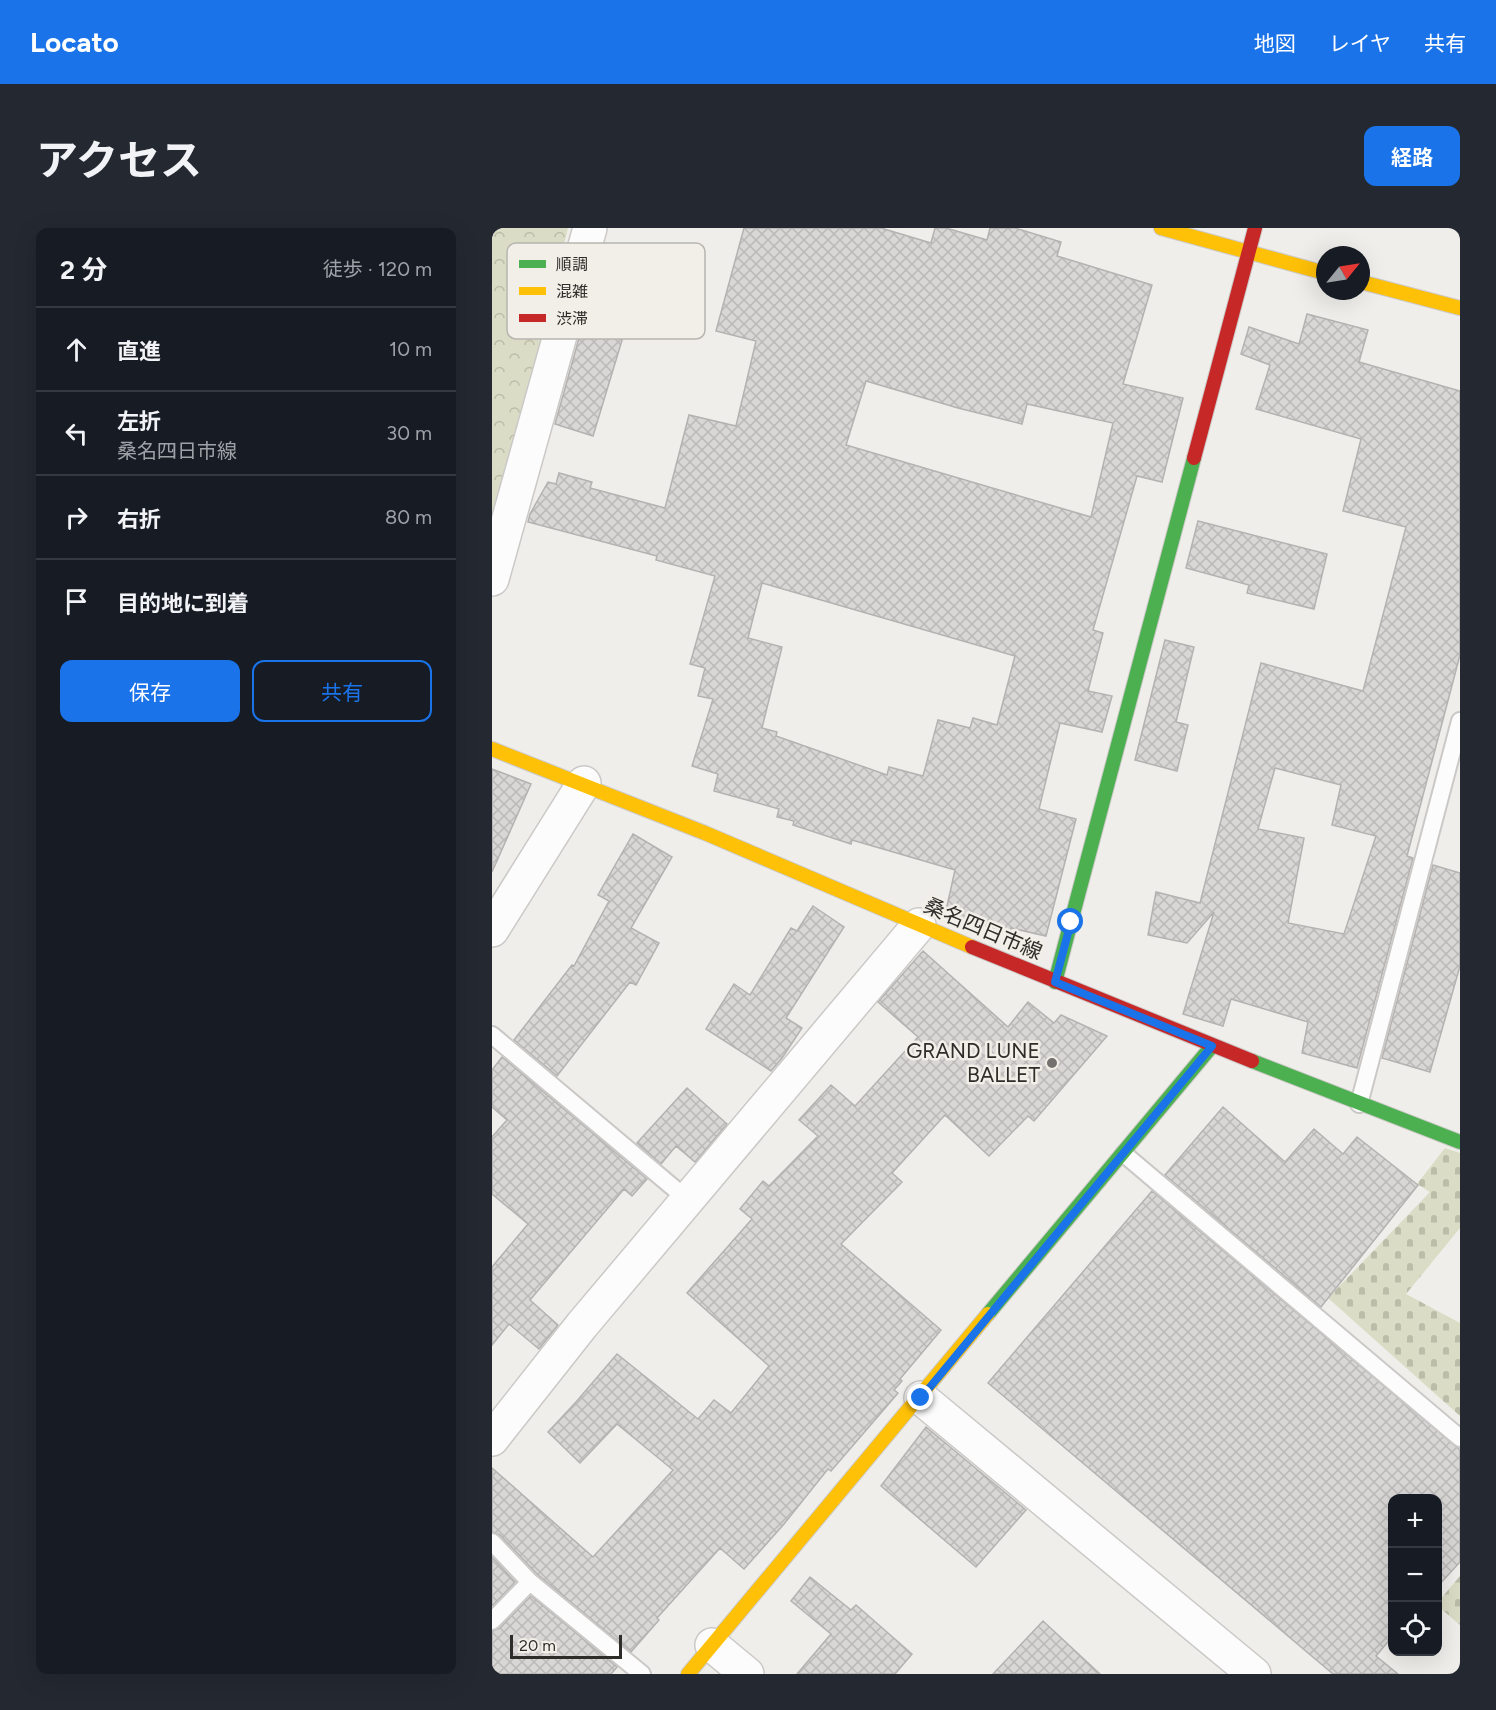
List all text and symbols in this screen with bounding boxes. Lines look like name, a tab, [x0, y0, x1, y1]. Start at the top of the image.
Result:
text: Locato	[30, 25, 119, 59]
text: 地図	[1254, 31, 1296, 56]
text: レイヤ	[1329, 31, 1391, 56]
text: 共有	[1424, 31, 1466, 56]
button: 経路	[1364, 126, 1460, 186]
text: アクセス	[36, 135, 202, 186]
legend	[507, 243, 705, 339]
north arrow	[1316, 246, 1370, 300]
text: 2 分	[60, 254, 107, 286]
text: 順調	[556, 255, 588, 274]
text: 徒歩 · 120 m	[323, 257, 432, 281]
text: 混雑	[556, 282, 588, 301]
text: 渋滞	[556, 309, 588, 328]
icon: ahead	[60, 333, 93, 366]
text: 10 m	[389, 337, 432, 361]
text: 直進	[117, 338, 161, 365]
text: 左折	[117, 408, 161, 435]
icon: left	[60, 417, 93, 450]
text: 30 m	[386, 421, 432, 445]
text: 桑名四日市線	[117, 439, 237, 463]
icon: right	[60, 501, 93, 534]
text: 80 m	[385, 505, 432, 529]
text: 右折	[117, 506, 161, 533]
icon: arrive	[60, 585, 93, 618]
text: 目的地に到着	[117, 590, 249, 617]
button: 保存	[60, 660, 240, 722]
button: 共有	[252, 660, 432, 722]
street label: 桑名四日市線	[920, 892, 1046, 965]
route start	[1057, 908, 1083, 934]
place label: GRAND LUNE BALLET	[906, 1038, 1040, 1087]
marker: GRAND LUNE BALLET	[1045, 1056, 1059, 1070]
route end	[907, 1384, 933, 1410]
map controls	[1388, 1494, 1442, 1656]
button: +	[1388, 1494, 1442, 1548]
button: −	[1388, 1548, 1442, 1602]
button: locate	[1388, 1602, 1442, 1656]
scale bar	[510, 1632, 622, 1660]
text: 20 m	[519, 1636, 556, 1655]

